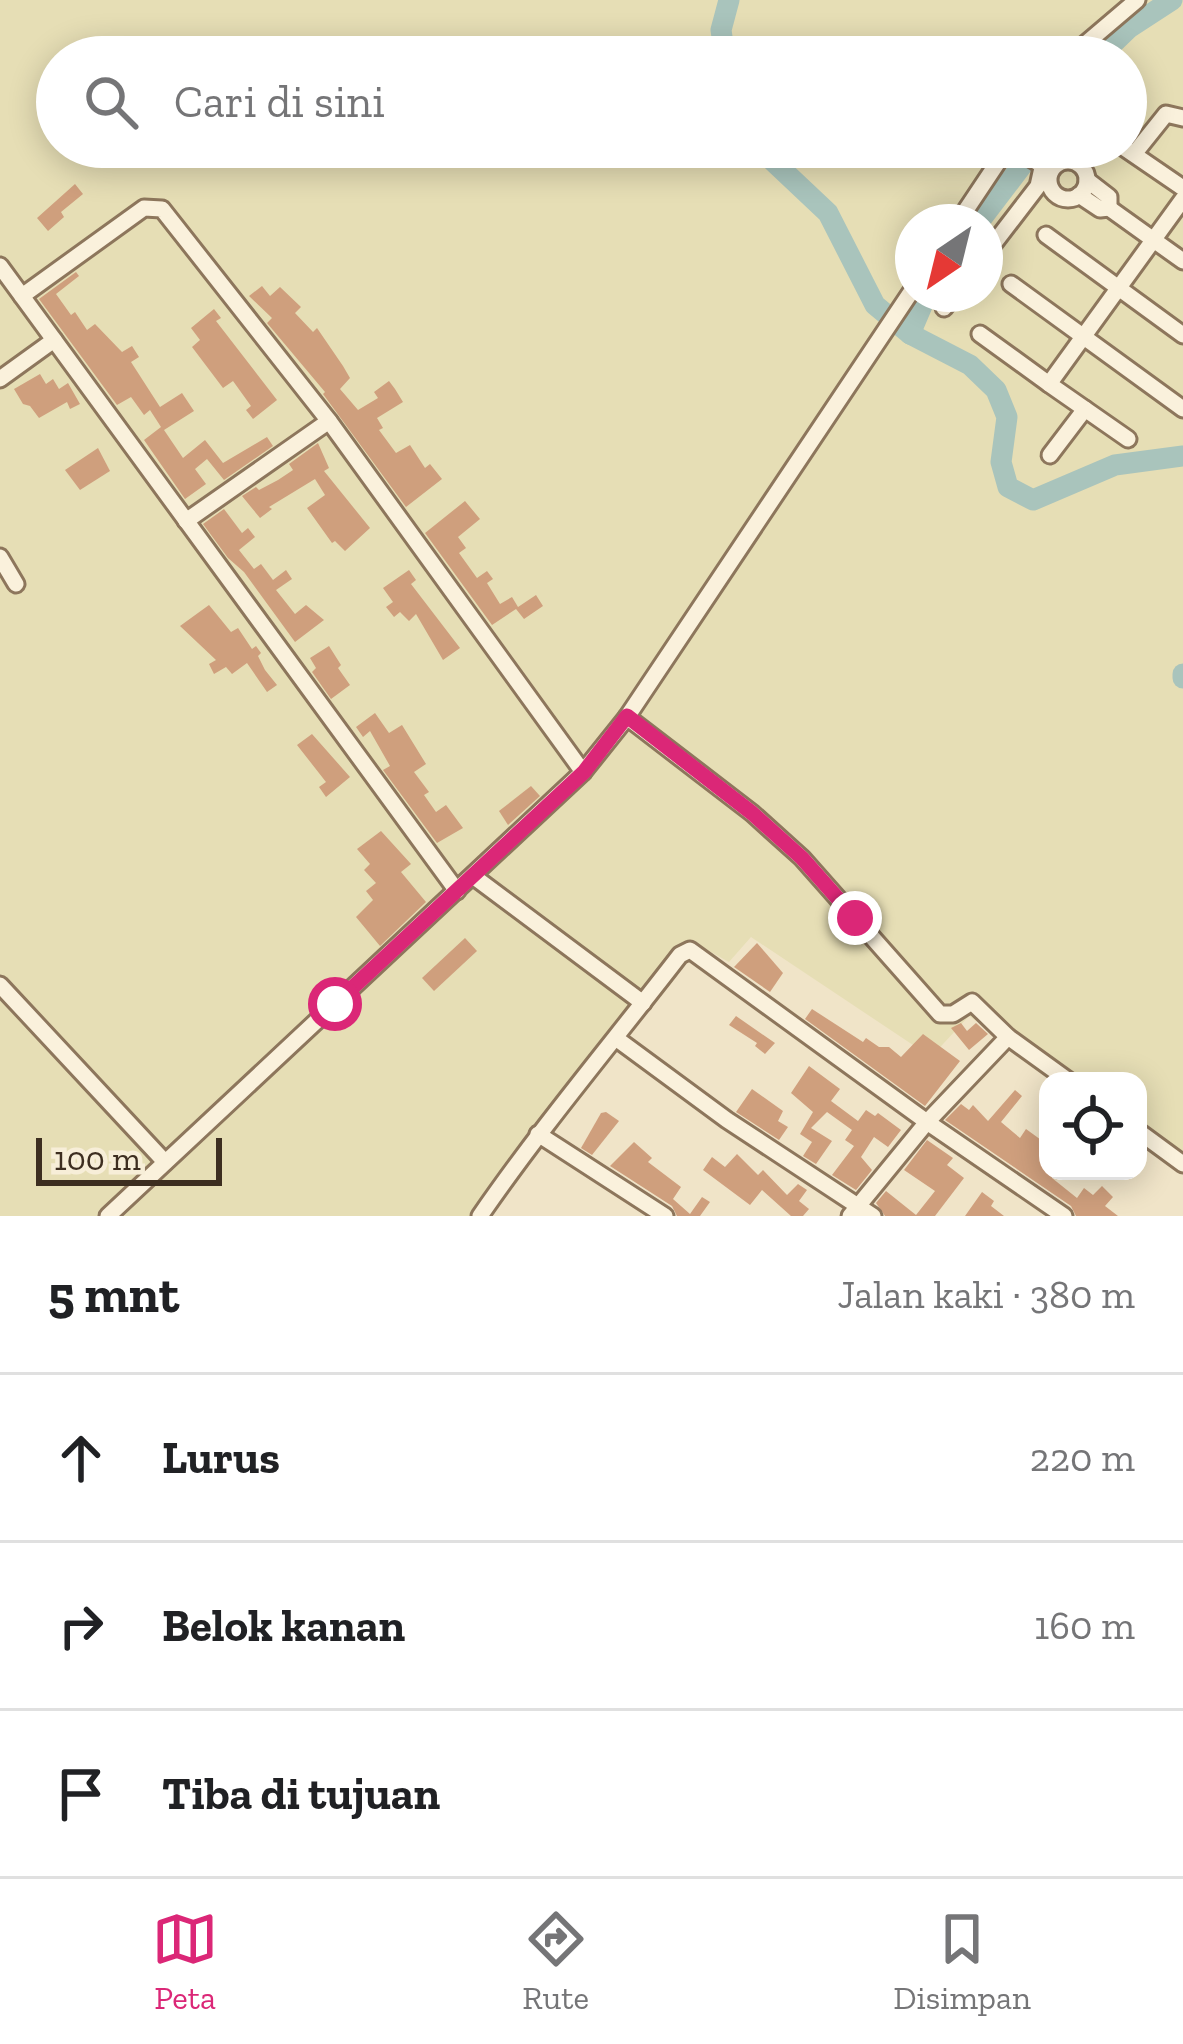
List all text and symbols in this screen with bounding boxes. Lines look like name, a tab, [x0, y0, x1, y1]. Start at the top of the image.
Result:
search box	[36, 36, 1147, 168]
icon: search	[78, 69, 144, 135]
text: Cari di sini	[174, 75, 385, 129]
north arrow	[895, 204, 1003, 312]
route end	[828, 891, 882, 945]
route start	[308, 977, 362, 1031]
map controls	[1039, 1072, 1147, 1180]
button: locate	[1039, 1072, 1147, 1180]
scale bar	[36, 1132, 222, 1185]
text: 100 m	[54, 1139, 141, 1178]
text: 5 mnt	[48, 1264, 179, 1325]
text: Jalan kaki · 380 m	[837, 1271, 1135, 1318]
icon: ahead	[48, 1425, 114, 1491]
text: Lurus	[162, 1431, 280, 1485]
text: 220 m	[1030, 1434, 1135, 1481]
icon: right	[48, 1593, 114, 1659]
text: Belok kanan	[162, 1599, 405, 1653]
text: 160 m	[1034, 1602, 1135, 1649]
icon: arrive	[48, 1761, 114, 1827]
text: Tiba di tujuan	[162, 1767, 440, 1821]
tab: Peta	[152, 1906, 218, 2017]
tab: Rute	[522, 1906, 589, 2017]
tab: Disimpan	[893, 1906, 1031, 2017]

